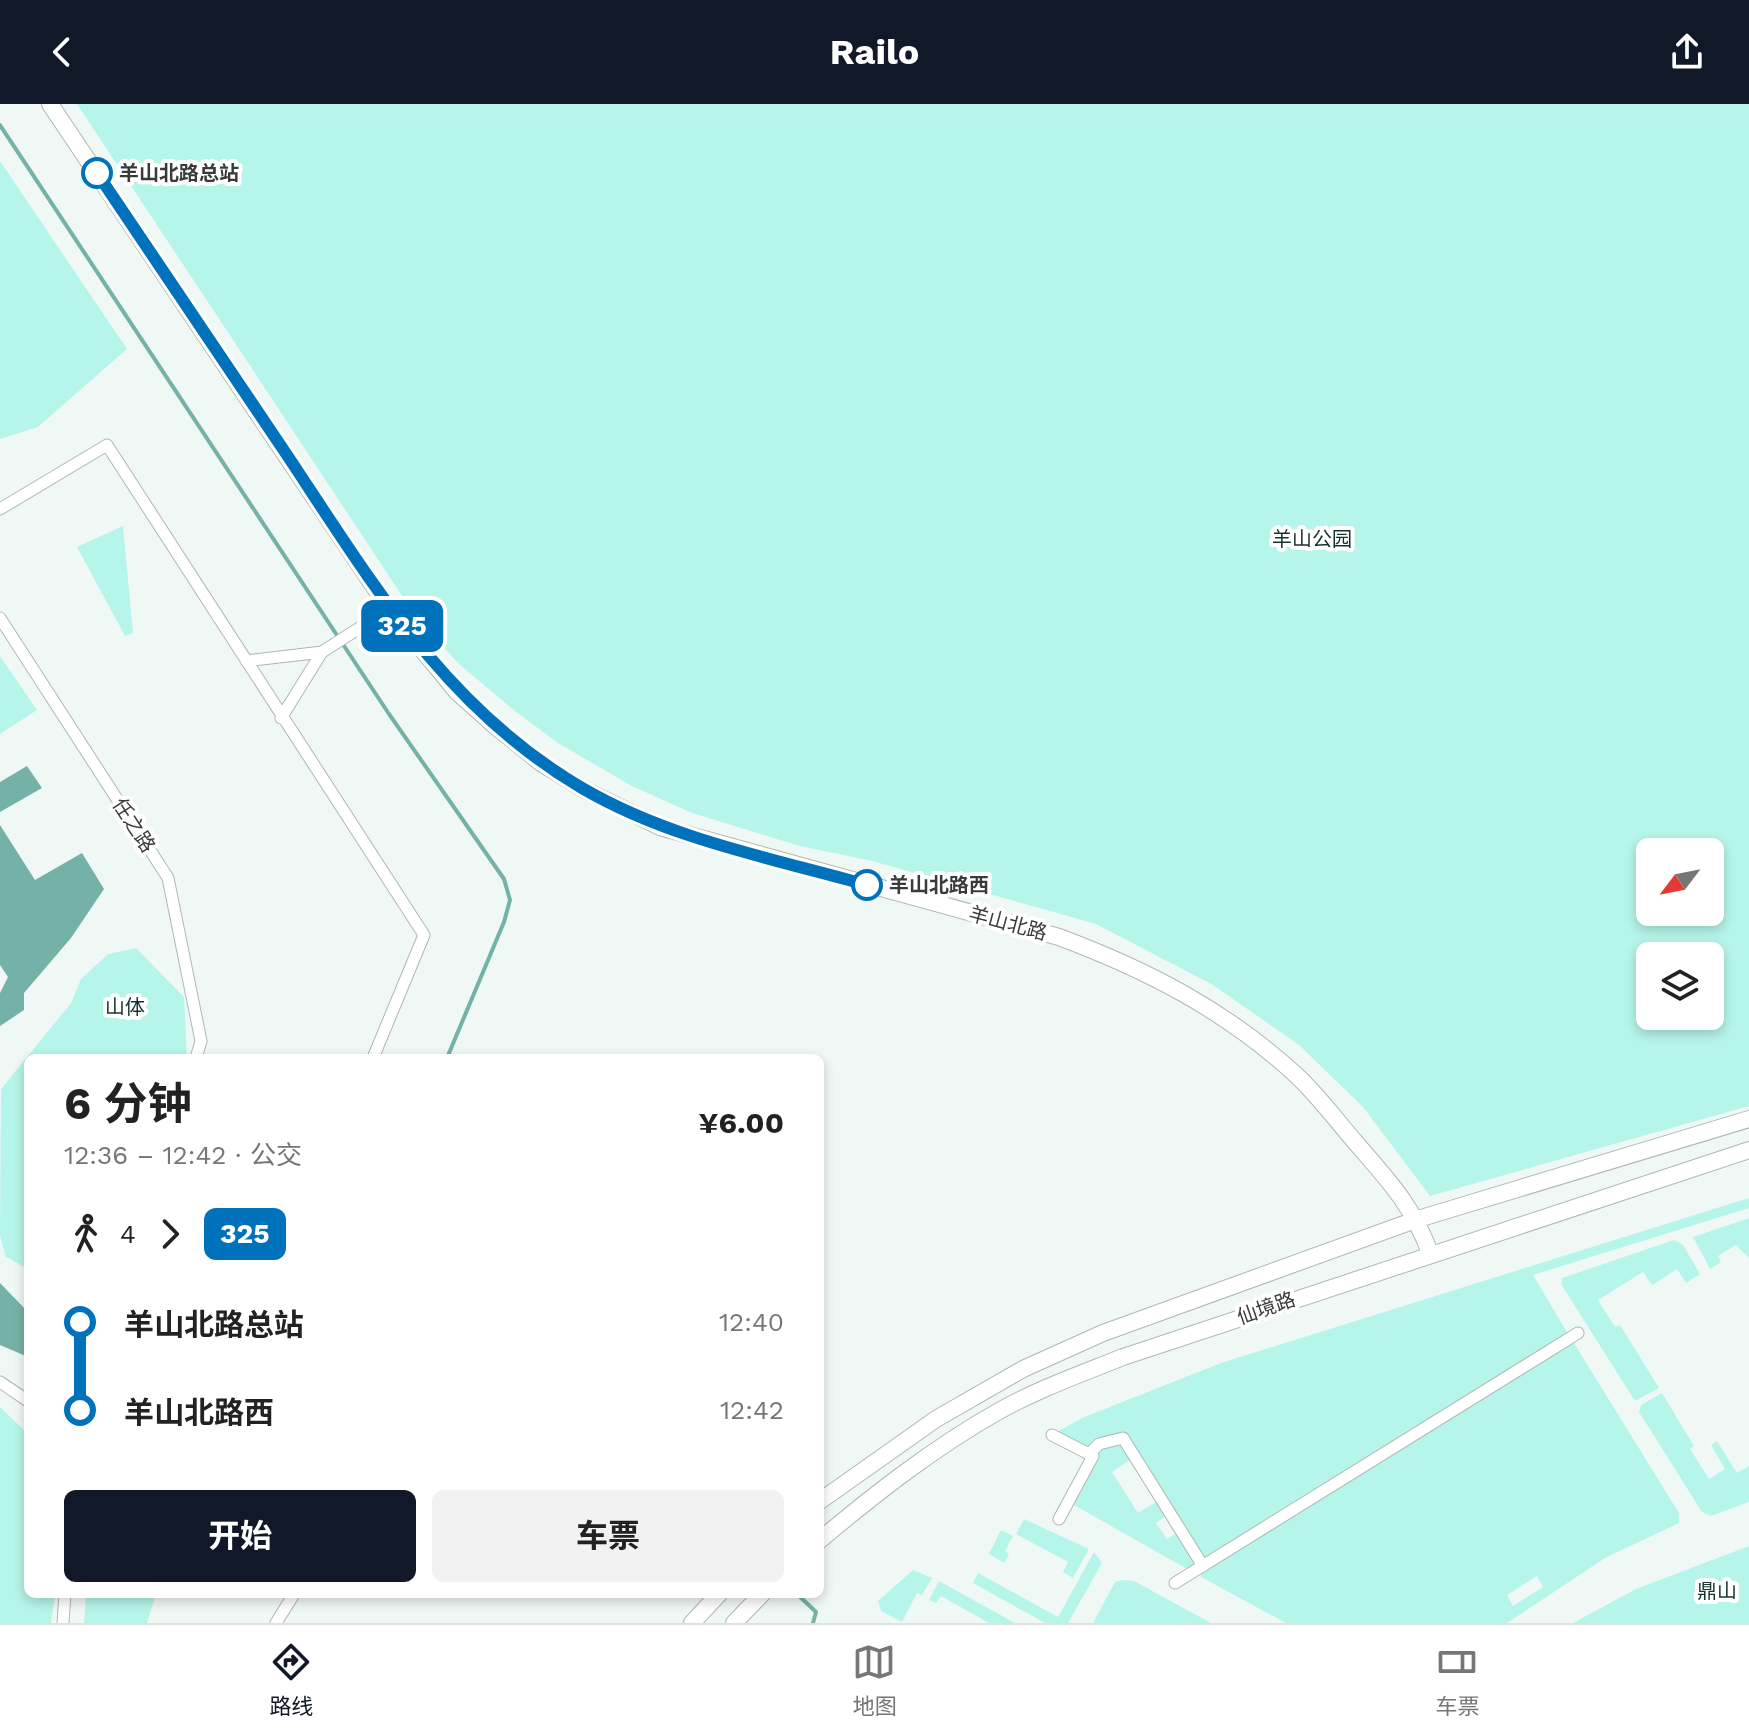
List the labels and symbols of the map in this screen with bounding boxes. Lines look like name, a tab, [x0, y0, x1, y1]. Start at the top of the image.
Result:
marker: 羊山北路总站	[82, 158, 112, 188]
place label: 羊山北路总站	[119, 161, 239, 185]
park label: 羊山公园	[1272, 527, 1352, 551]
line badge: 325	[356, 600, 448, 652]
street label: 任之路	[108, 793, 160, 857]
north arrow	[1636, 838, 1724, 926]
marker: 羊山北路西	[852, 870, 882, 900]
place label: 羊山北路西	[889, 873, 989, 897]
street label: 羊山北路	[966, 901, 1050, 945]
park label: 山体	[105, 995, 145, 1019]
street label: 仙境路	[1234, 1287, 1298, 1329]
park label: 鼎山	[1697, 1579, 1737, 1603]

